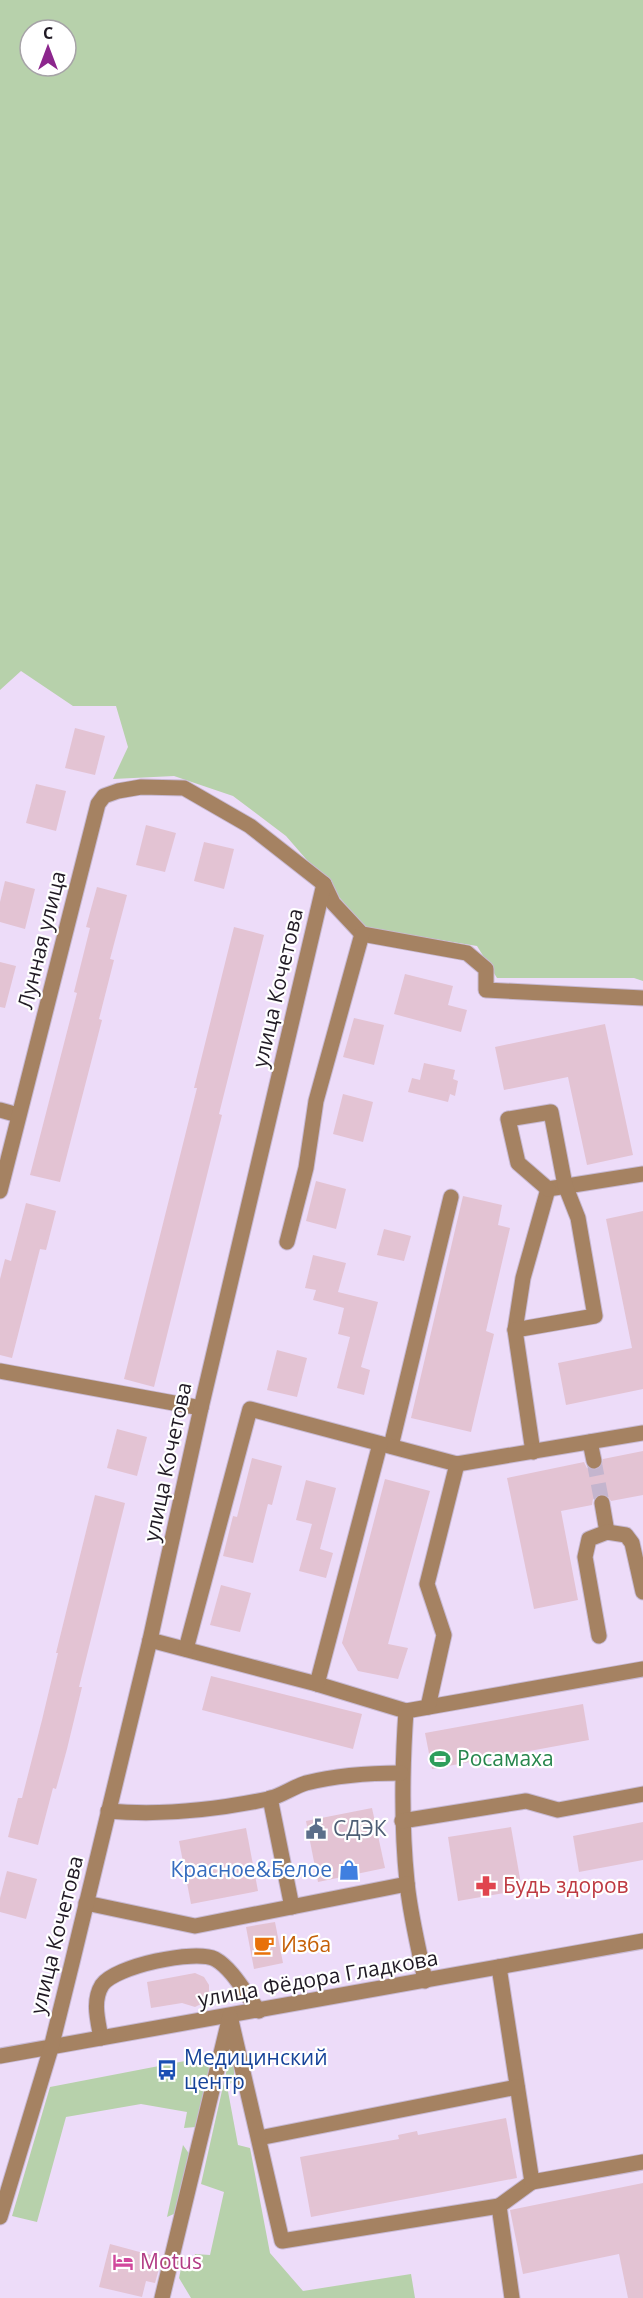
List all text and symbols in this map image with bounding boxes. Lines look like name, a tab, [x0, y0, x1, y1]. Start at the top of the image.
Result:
north arrow	[18, 18, 78, 78]
text: С	[43, 22, 53, 44]
street label: Лунная улица	[10, 868, 72, 1012]
street label: улица Кочетова	[245, 906, 309, 1070]
street label: улица Кочетова	[136, 1379, 198, 1544]
place label: Росамаха	[457, 1744, 554, 1772]
sports icon: Росамаха	[428, 1747, 452, 1771]
place label: СДЭК	[333, 1814, 387, 1842]
public building icon: СДЭК	[304, 1817, 328, 1841]
street label: улица Кочетова	[23, 1853, 89, 2017]
place label: Красное&Белое	[171, 1855, 332, 1883]
shop icon: Красное&Белое	[337, 1858, 361, 1882]
place label: Будь здоров	[503, 1871, 629, 1899]
pharmacy icon: Будь здоров	[474, 1874, 498, 1898]
place label: Изба	[281, 1930, 331, 1958]
cafe icon: Изба	[252, 1933, 276, 1957]
street label: улица Фёдора Гладкова	[196, 1943, 440, 2013]
place label: Медицинский центр	[184, 2043, 328, 2095]
bus stop icon: Медицинский центр	[155, 2058, 179, 2082]
place label: Motus	[140, 2247, 202, 2275]
hotel icon: Motus	[111, 2250, 135, 2274]

